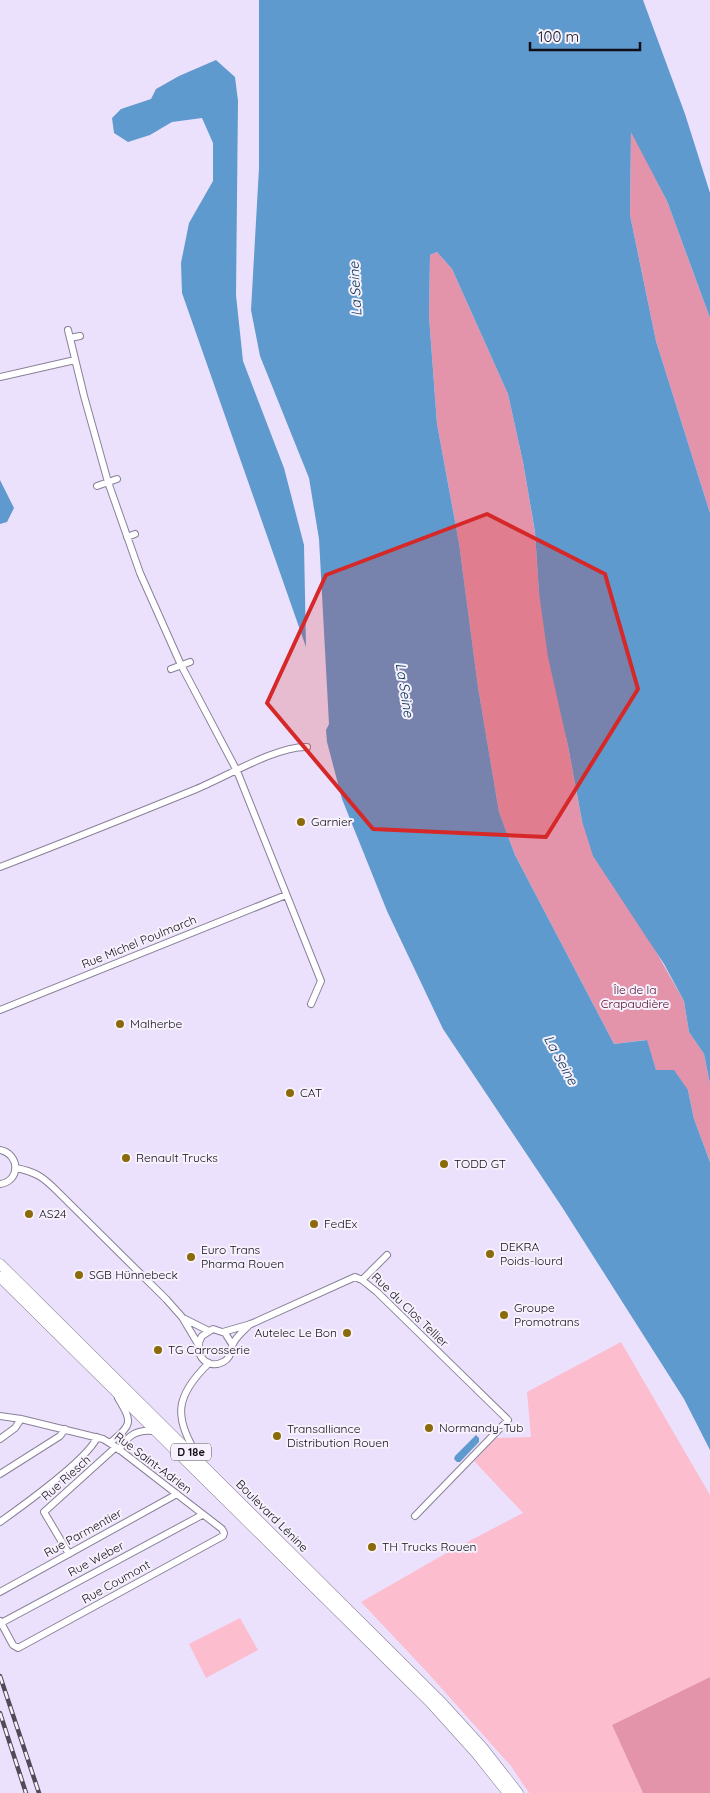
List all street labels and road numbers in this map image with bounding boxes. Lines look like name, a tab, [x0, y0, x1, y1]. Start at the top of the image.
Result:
street label: Rue Michel Poulmarch	[79, 912, 198, 971]
street label: Rue du Clos Tellier	[369, 1269, 452, 1350]
street label: Rue Saint-Adrien	[112, 1429, 195, 1497]
road number: D 18e	[171, 1444, 211, 1460]
street label: Rue Riesch	[38, 1452, 93, 1504]
street label: Boulevard Lénine	[233, 1476, 312, 1555]
street label: Rue Parmentier	[41, 1505, 125, 1560]
street label: Rue Weber	[65, 1537, 127, 1580]
street label: Rue Coumont	[79, 1557, 153, 1607]

